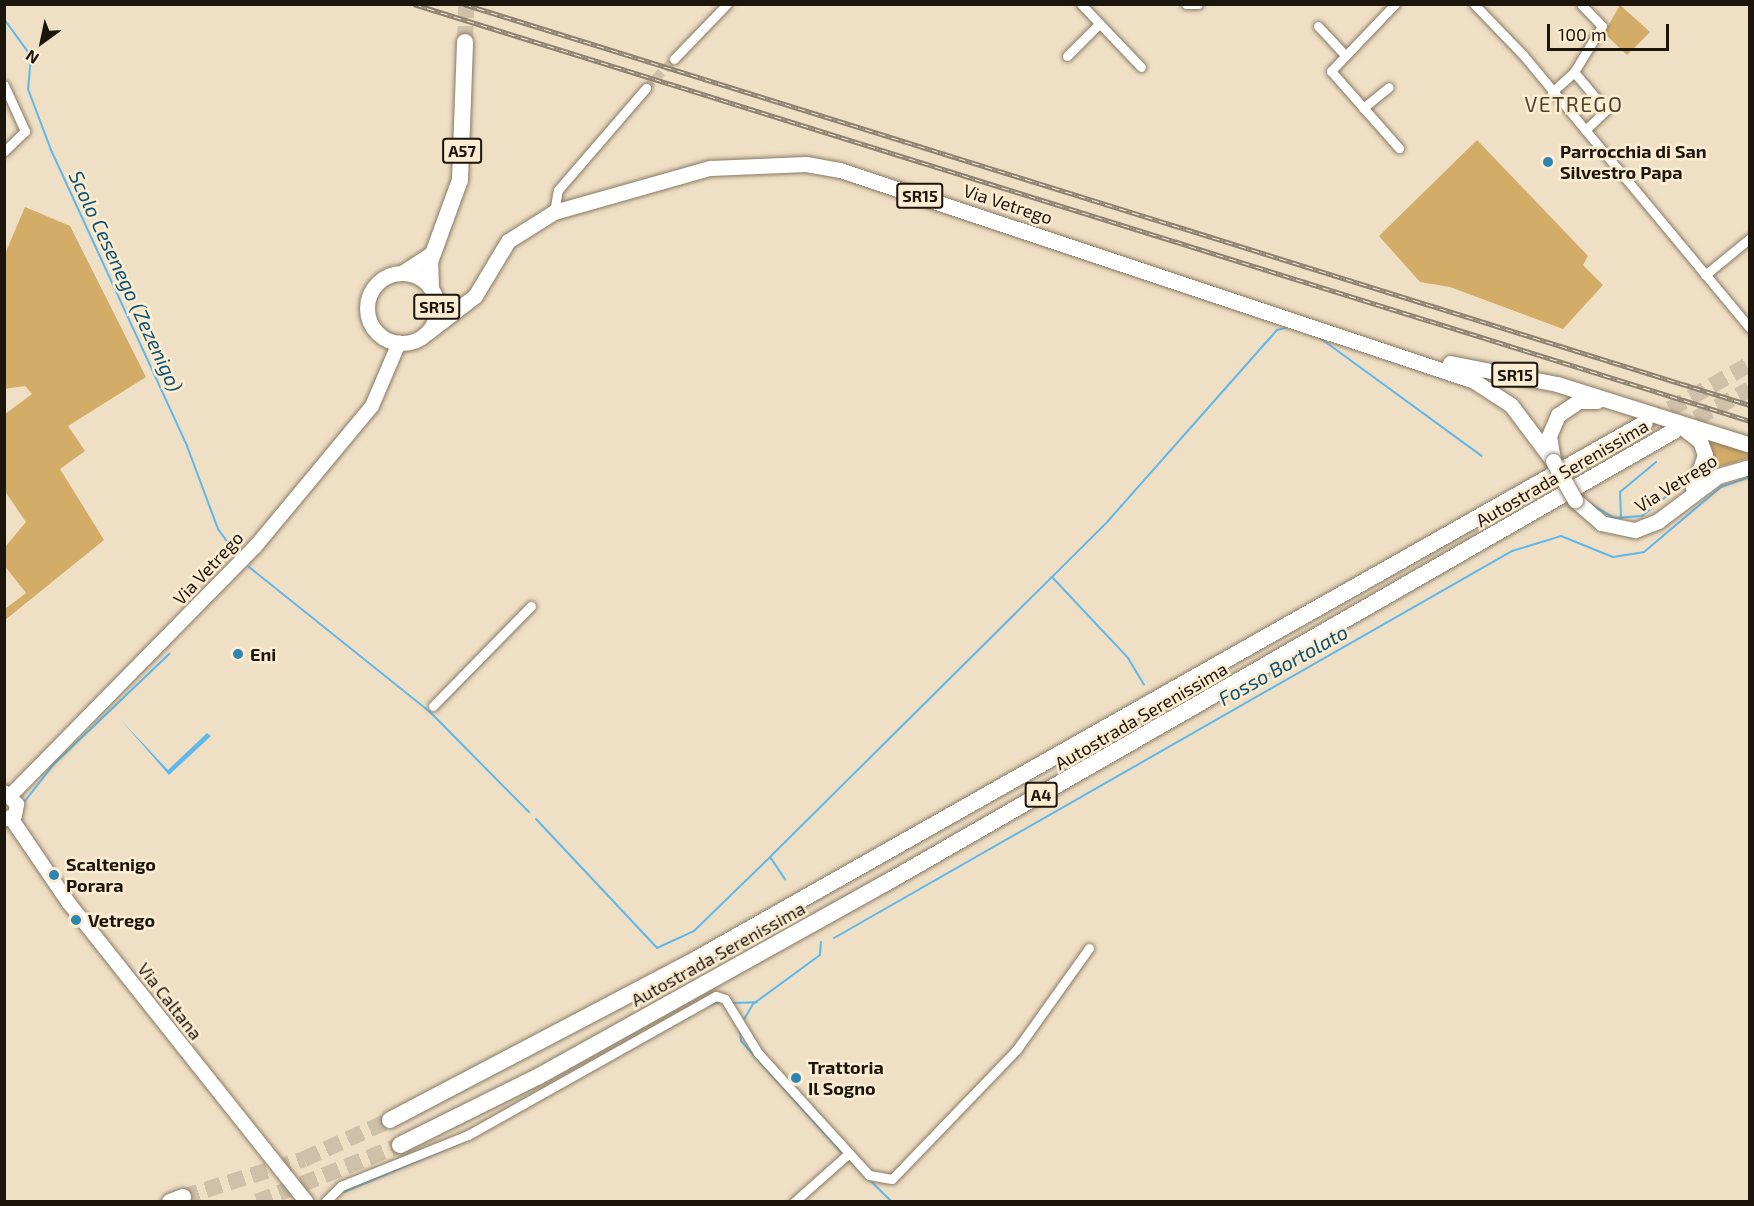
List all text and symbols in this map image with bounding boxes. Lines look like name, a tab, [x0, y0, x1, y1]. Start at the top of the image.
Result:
north arrow	[12, 12, 72, 72]
scale bar	[1550, 12, 1672, 50]
text: 100 m	[1558, 23, 1607, 45]
text: N	[22, 46, 42, 69]
district label: VETREGO	[1524, 91, 1624, 117]
road number: A57	[441, 138, 483, 164]
place label: Parrocchia di San Silvestro Papa	[1560, 141, 1707, 184]
marker: Parrocchia di San Silvestro Papa	[1541, 155, 1555, 169]
water label: Scolo Cesenego (Zezenigo)	[64, 167, 188, 395]
street label: Via Vetrego	[960, 179, 1056, 229]
road number: SR15	[896, 183, 944, 209]
road number: SR15	[413, 294, 461, 320]
road number: SR15	[1491, 362, 1539, 388]
street label: Autostrada Serenissima	[1472, 415, 1652, 531]
street label: Via Vetrego	[1631, 449, 1721, 517]
street label: Via Vetrego	[168, 527, 248, 609]
water label: Fosso Bortolato	[1214, 620, 1352, 710]
place label: Eni	[250, 643, 276, 665]
marker: Eni	[231, 647, 245, 661]
street label: Autostrada Serenissima	[1051, 658, 1231, 774]
road number: A4	[1024, 782, 1058, 808]
place label: Scaltenigo Porara	[66, 854, 156, 896]
marker: Scaltenigo Porara	[47, 868, 61, 882]
street label: Autostrada Serenissima	[627, 897, 809, 1011]
place label: Vetrego	[88, 909, 155, 931]
marker: Vetrego	[69, 913, 83, 927]
street label: Via Caltana	[133, 958, 207, 1044]
place label: Trattoria Il Sogno	[808, 1057, 884, 1100]
marker: Trattoria Il Sogno	[789, 1071, 803, 1085]

